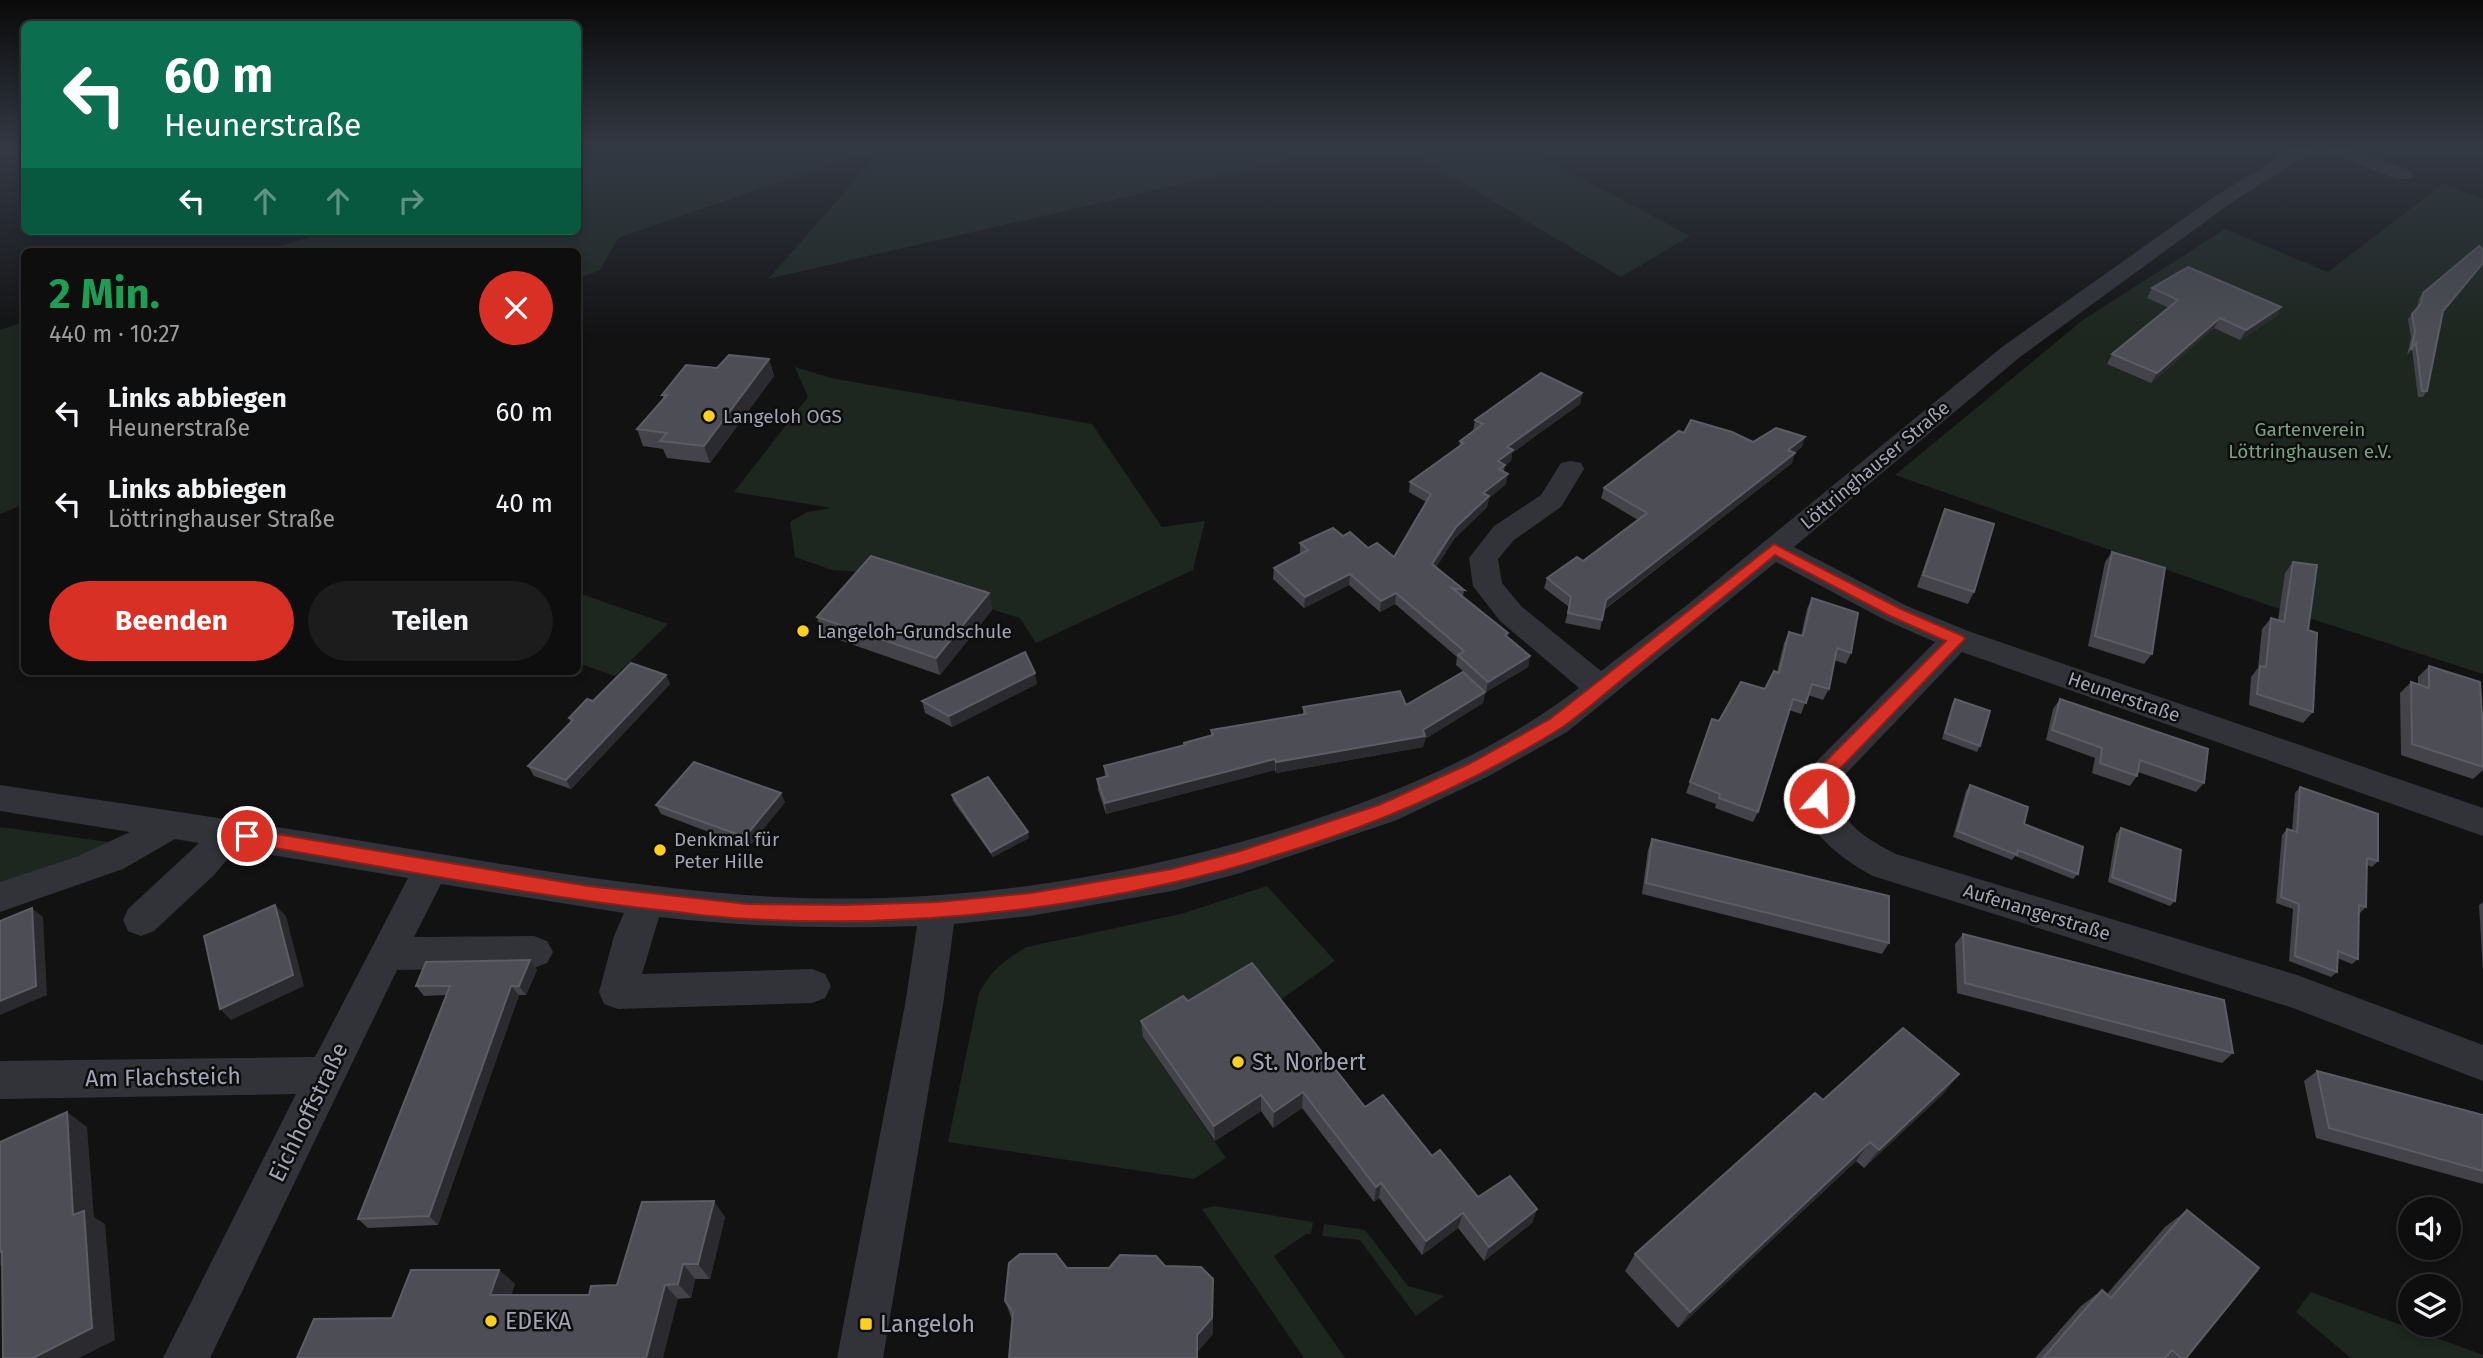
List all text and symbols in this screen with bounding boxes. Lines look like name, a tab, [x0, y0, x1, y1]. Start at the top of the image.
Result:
text: 60 m	[164, 46, 273, 105]
icon: left	[49, 49, 140, 140]
text: Heunerstraße	[164, 106, 361, 144]
icon: left	[173, 182, 211, 220]
icon: ahead	[246, 182, 284, 220]
icon: ahead	[319, 182, 357, 220]
icon: right	[392, 182, 430, 220]
text: 2 Min.	[49, 269, 160, 319]
button: close	[479, 271, 553, 345]
text: 440 m · 10:27	[49, 320, 180, 348]
text: Links abbiegen	[108, 383, 287, 414]
icon: left	[49, 394, 87, 432]
street label: Löttringhauser Straße	[1796, 396, 1954, 534]
text: 60 m	[495, 397, 553, 428]
place label: Langeloh OGS	[723, 405, 842, 428]
marker: Langeloh OGS	[701, 408, 717, 424]
text: Heunerstraße	[108, 414, 250, 442]
park label: Gartenverein Löttringhausen e.V.	[2228, 418, 2392, 463]
text: Links abbiegen	[108, 474, 287, 505]
icon: left	[49, 485, 87, 523]
text: 40 m	[495, 488, 553, 519]
text: Löttringhauser Straße	[108, 505, 335, 533]
button: Beenden	[49, 581, 294, 661]
button: Teilen	[308, 581, 553, 661]
place label: Langeloh-Grundschule	[817, 620, 1012, 643]
marker: Langeloh-Grundschule	[795, 623, 811, 639]
street label: Heunerstraße	[2065, 667, 2183, 727]
position arrow	[1782, 761, 1856, 835]
pin	[217, 806, 277, 866]
icon: arrive	[228, 817, 266, 855]
place label: Denkmal für Peter Hille	[674, 828, 780, 873]
marker: Denkmal für Peter Hille	[652, 842, 668, 858]
street label: Aufenangerstraße	[1961, 879, 2113, 945]
street label: Eichhoffstraße	[262, 1038, 354, 1186]
place label: St. Norbert	[1252, 1048, 1367, 1076]
marker: St. Norbert	[1230, 1054, 1246, 1070]
street label: Am Flachsteich	[85, 1062, 241, 1092]
map controls	[2398, 1197, 2461, 1337]
button: sound	[2398, 1197, 2461, 1260]
button: layers	[2398, 1274, 2461, 1337]
place label: EDEKA	[505, 1307, 572, 1335]
place label: Langeloh	[880, 1310, 975, 1338]
marker: EDEKA	[483, 1313, 499, 1329]
marker: Langeloh	[858, 1316, 874, 1332]

